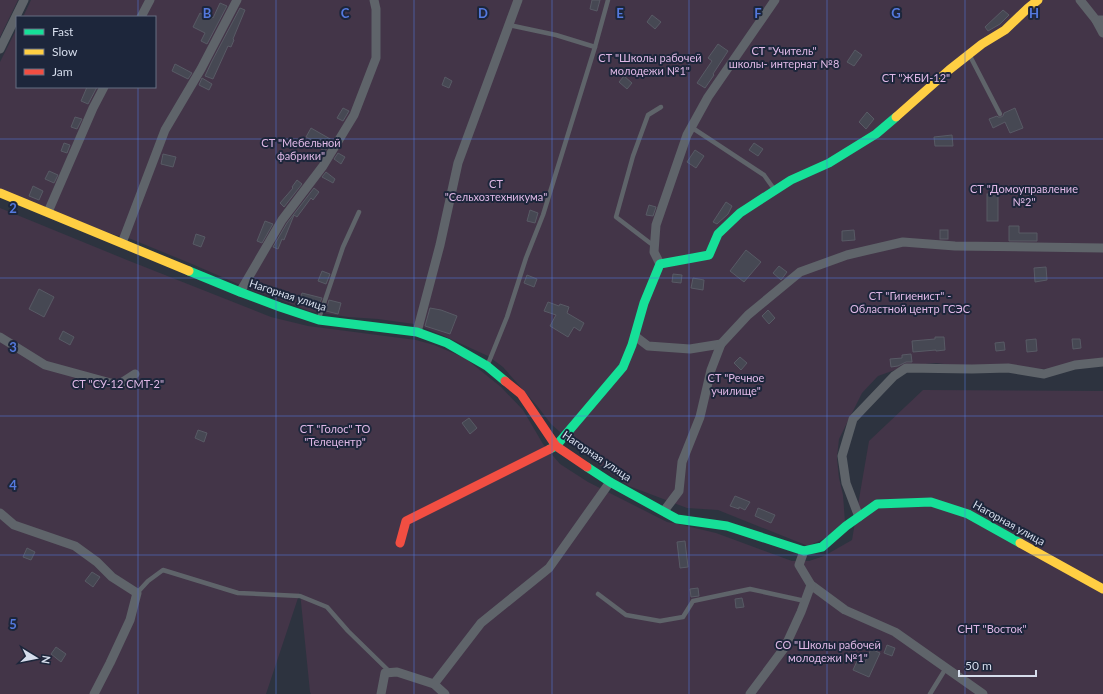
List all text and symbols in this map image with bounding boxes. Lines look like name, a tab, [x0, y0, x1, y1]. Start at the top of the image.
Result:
text: B	[203, 5, 212, 21]
text: C	[341, 5, 350, 21]
text: D	[478, 5, 488, 21]
text: E	[616, 5, 624, 21]
text: F	[754, 5, 762, 21]
text: G	[891, 5, 901, 21]
text: H	[1029, 5, 1039, 21]
legend	[16, 16, 156, 88]
text: Fast	[52, 24, 74, 39]
text: Slow	[52, 44, 78, 59]
park label: СТ "Учитель" школы- интернат №8	[729, 44, 839, 70]
park label: СТ "Школы рабочей молодежи №1"	[598, 51, 702, 77]
text: Jam	[52, 64, 73, 79]
park label: СТ "ЖБИ-12"	[882, 71, 950, 84]
park label: СТ "Мебельной фабрики"	[261, 136, 341, 162]
park label: СТ "Сельхозтехникума"	[445, 177, 547, 203]
park label: СТ "Домоуправление №2"	[970, 182, 1078, 208]
text: 2	[9, 200, 17, 216]
street label: Нагорная улица	[248, 276, 328, 313]
park label: СТ "Гигиенист" - Областной центр ГСЭС	[850, 289, 971, 315]
text: 3	[9, 339, 17, 355]
park label: СТ "Речное училище"	[708, 371, 765, 397]
park label: СТ "СУ-12 СМТ-2"	[72, 377, 164, 390]
park label: СТ "Голос" ТО "Телецентр"	[300, 422, 370, 448]
street label: Нагорная улица	[560, 428, 634, 483]
text: 4	[9, 477, 17, 493]
street label: Нагорная улица	[971, 497, 1048, 548]
text: 5	[9, 616, 17, 632]
park label: СНТ "Восток"	[958, 622, 1027, 635]
north arrow	[16, 638, 56, 678]
park label: СО "Школы рабочей молодежи №1"	[775, 638, 881, 664]
scale bar	[959, 652, 1036, 678]
text: N	[39, 655, 53, 665]
text: 50 m	[965, 658, 992, 673]

